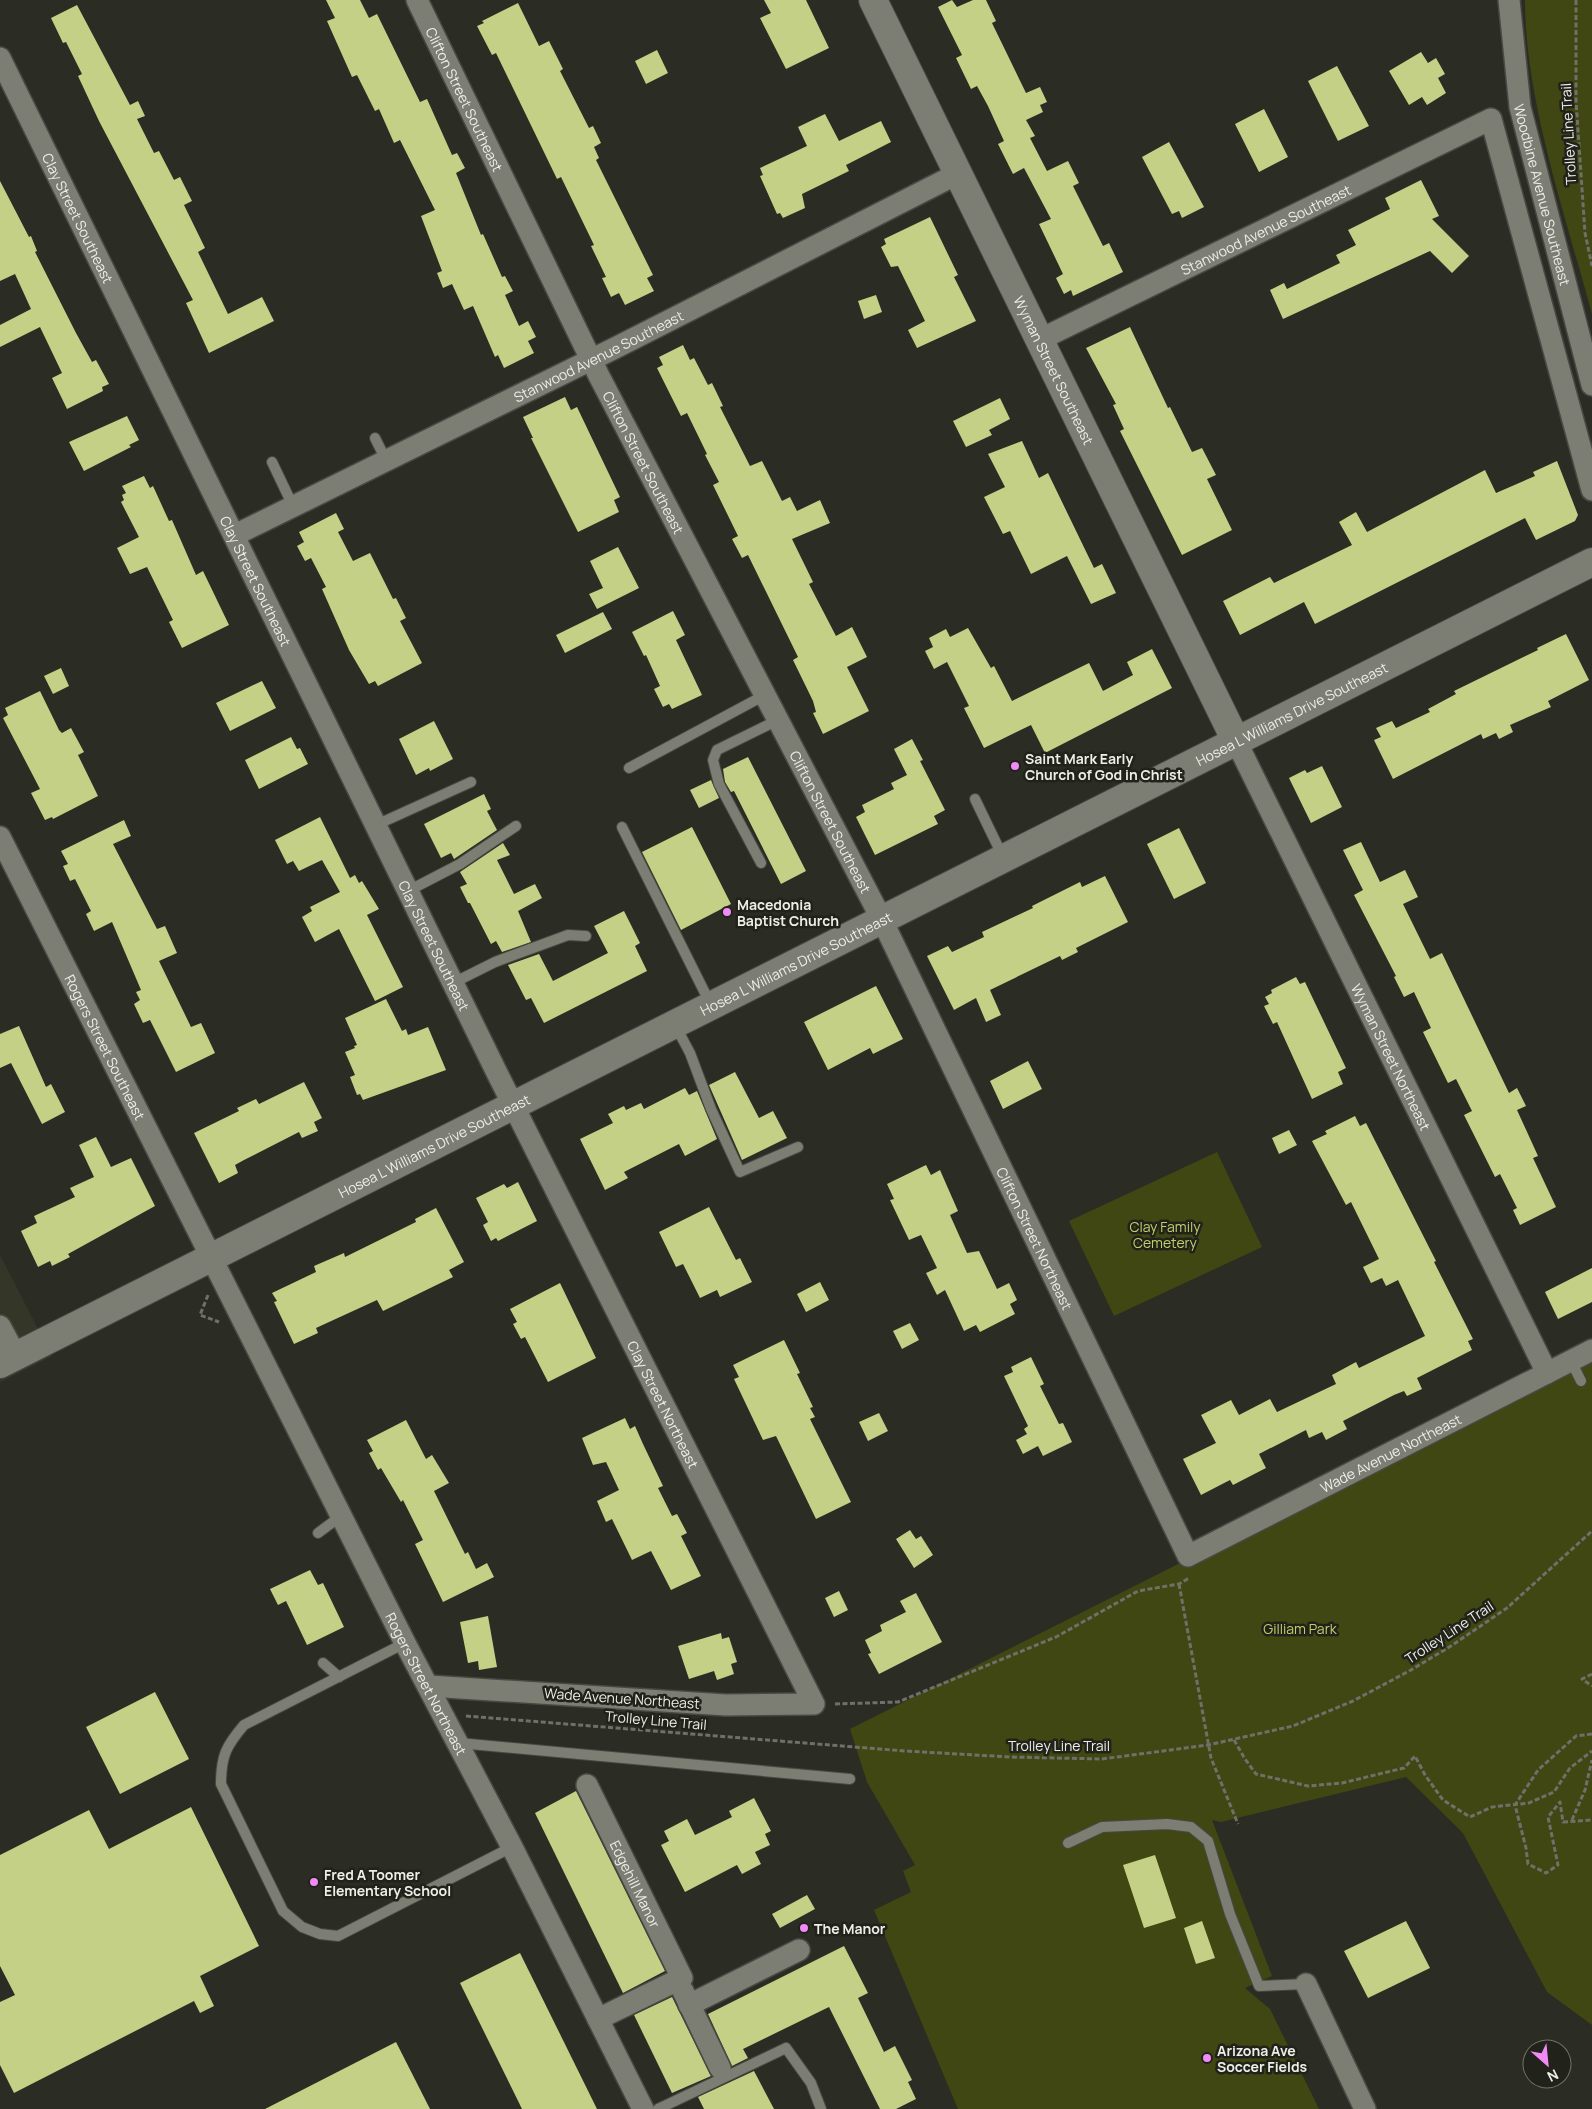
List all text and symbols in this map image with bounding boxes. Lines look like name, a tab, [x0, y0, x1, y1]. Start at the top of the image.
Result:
street label: Clifton Street Southeast	[422, 24, 508, 175]
street label: Trolley Line Trail	[1556, 83, 1580, 185]
street label: Woodbine Avenue Southeast	[1510, 102, 1575, 288]
street label: Clay Street Southeast	[38, 150, 118, 287]
street label: Stanwood Avenue Southeast	[1177, 179, 1354, 279]
street label: Wyman Street Southeast	[1010, 293, 1099, 448]
street label: Stanwood Avenue Southeast	[510, 305, 687, 406]
street label: Clifton Street Southeast	[599, 388, 689, 537]
street label: Clay Street Southeast	[216, 512, 296, 649]
street label: Hosea L Williams Drive Southeast	[1192, 657, 1391, 770]
street label: Clifton Street Southeast	[786, 747, 876, 897]
place label: Saint Mark Early Church of God in Christ	[1025, 749, 1183, 784]
marker: Saint Mark Early Church of God in Christ	[1009, 760, 1021, 772]
street label: Clay Street Southeast	[395, 877, 475, 1014]
place label: Macedonia Baptist Church	[737, 895, 839, 930]
marker: Macedonia Baptist Church	[721, 906, 733, 918]
street label: Hosea L Williams Drive Southeast	[697, 907, 895, 1019]
street label: Rogers Street Southeast	[61, 971, 150, 1123]
street label: Wyman Street Northeast	[1347, 980, 1436, 1134]
street label: Hosea L Williams Drive Southeast	[335, 1089, 534, 1202]
street label: Clifton Street Northeast	[993, 1164, 1078, 1313]
park label: Clay Family Cemetery	[1129, 1217, 1201, 1252]
street label: Clay Street Northeast	[623, 1337, 704, 1472]
street label: Wade Avenue Northeast	[1317, 1409, 1465, 1497]
street label: Trolley Line Trail	[1401, 1596, 1497, 1668]
street label: Rogers Street Northeast	[382, 1609, 472, 1759]
park label: Gilliam Park	[1263, 1619, 1338, 1638]
street label: Wade Avenue Northeast	[544, 1683, 701, 1713]
street label: Trolley Line Trail	[604, 1706, 708, 1734]
street label: Trolley Line Trail	[1008, 1736, 1110, 1755]
street label: Edgehill Manor	[606, 1837, 665, 1930]
place label: Fred A Toomer Elementary School	[324, 1865, 451, 1900]
marker: Fred A Toomer Elementary School	[308, 1876, 320, 1888]
place label: The Manor	[814, 1919, 886, 1938]
marker: The Manor	[798, 1922, 810, 1934]
north arrow	[1522, 2039, 1572, 2089]
place label: Arizona Ave Soccer Fields	[1217, 2041, 1308, 2076]
marker: Arizona Ave Soccer Fields	[1201, 2052, 1213, 2064]
text: N	[1544, 2065, 1562, 2087]

